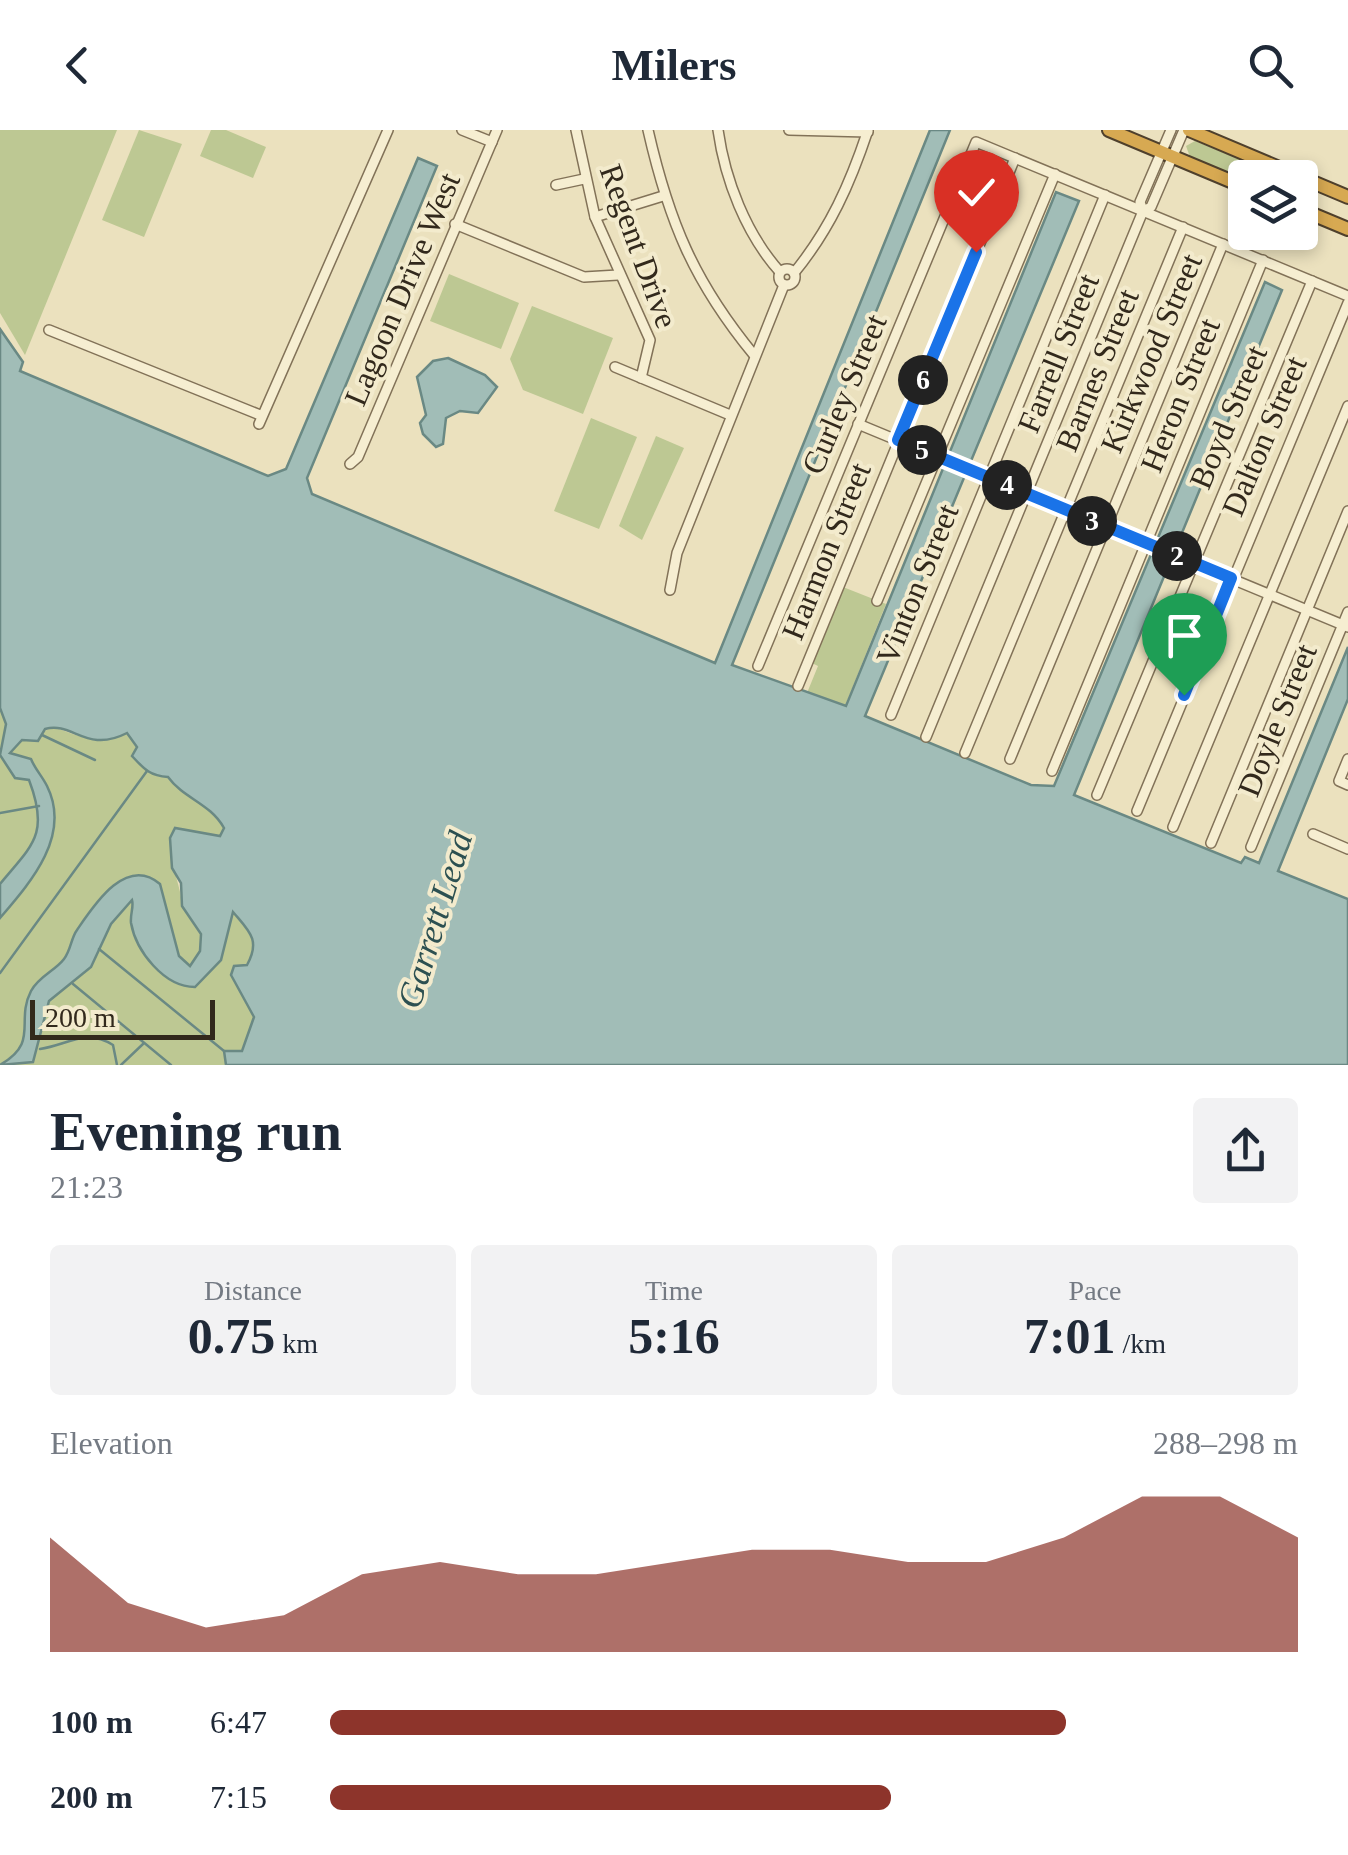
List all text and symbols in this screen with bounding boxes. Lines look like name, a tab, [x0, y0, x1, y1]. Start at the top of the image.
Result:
icon: back	[50, 38, 105, 93]
icon: search	[1243, 38, 1298, 93]
text: Milers	[612, 40, 736, 90]
pin	[934, 150, 1019, 253]
street label: Regent Drive	[593, 159, 685, 333]
map controls	[1228, 160, 1318, 250]
button: layers	[1228, 160, 1318, 250]
icon: check	[949, 165, 1004, 220]
street label: Lagoon Drive West	[337, 167, 467, 411]
street label: Kirkwood Street	[1093, 248, 1209, 458]
street label: Farrell Street	[1010, 268, 1106, 438]
street label: Barnes Street	[1048, 284, 1146, 456]
street label: Curley Street	[794, 309, 894, 479]
street label: Heron Street	[1133, 313, 1227, 477]
street label: Boyd Street	[1182, 340, 1274, 494]
street label: Dalton Street	[1214, 351, 1314, 521]
pin: 6	[898, 355, 948, 405]
text: 6	[916, 364, 930, 395]
pin: 5	[897, 425, 947, 475]
text: 5	[915, 434, 929, 465]
street label: Harmon Street	[774, 457, 878, 645]
pin: 4	[982, 460, 1032, 510]
text: 4	[1000, 469, 1014, 500]
pin: 3	[1067, 496, 1117, 546]
street label: Vinton Street	[869, 499, 965, 669]
text: 3	[1085, 505, 1099, 536]
pin: 2	[1152, 531, 1202, 581]
text: 2	[1170, 540, 1184, 571]
pin	[1142, 593, 1227, 696]
icon: arrive	[1157, 608, 1212, 663]
street label: Doyle Street	[1230, 639, 1324, 801]
water label: Garrett Lead	[390, 827, 480, 1013]
scale bar	[30, 995, 215, 1040]
text: 200 m	[45, 1002, 116, 1033]
button: share	[1193, 1098, 1298, 1203]
text: Evening run	[50, 1101, 342, 1162]
text: 21:23	[50, 1169, 123, 1205]
text: Distance	[204, 1275, 302, 1306]
text: Time	[645, 1275, 703, 1306]
text: Pace	[1069, 1275, 1121, 1306]
text: 0.75	[188, 1308, 275, 1364]
text: 5:16	[628, 1308, 720, 1364]
text: 7:01	[1024, 1308, 1116, 1364]
text: km	[275, 1328, 318, 1359]
text: /km	[1116, 1328, 1166, 1359]
text: Elevation	[50, 1425, 173, 1461]
text: 288–298 m	[1153, 1425, 1298, 1461]
text: 100 m	[50, 1704, 133, 1740]
text: 6:47	[210, 1704, 267, 1740]
text: 200 m	[50, 1779, 133, 1815]
text: 7:15	[210, 1779, 267, 1815]

